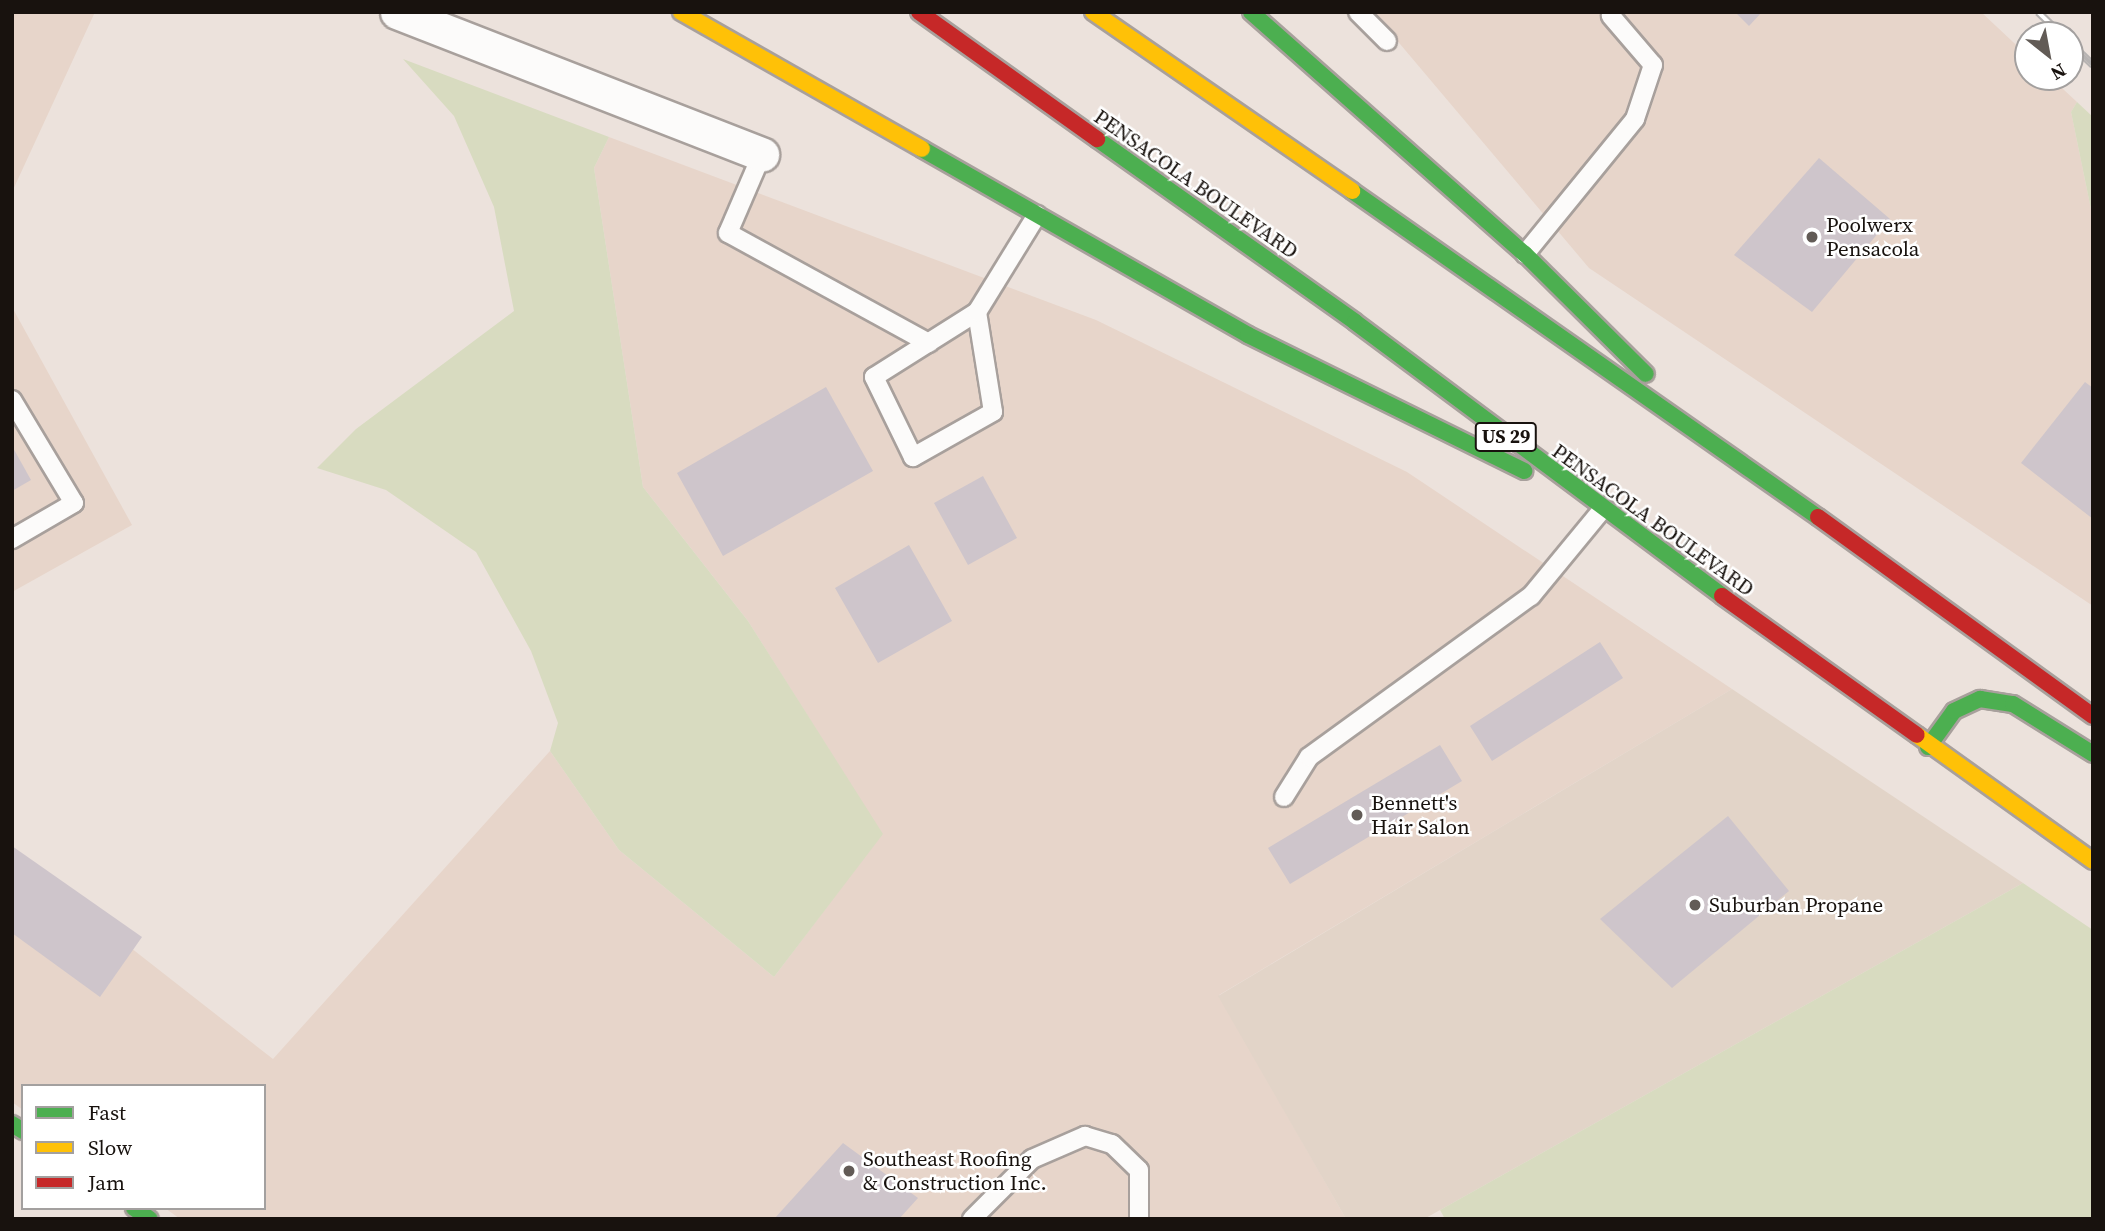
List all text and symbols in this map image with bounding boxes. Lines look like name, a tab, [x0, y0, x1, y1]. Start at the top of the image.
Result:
north arrow	[2014, 21, 2084, 91]
text: N	[2046, 58, 2071, 87]
street label: PENSACOLA BOULEVARD	[1089, 104, 1303, 264]
place label: Poolwerx Pensacola	[1826, 212, 1919, 262]
marker: Poolwerx Pensacola	[1804, 229, 1820, 245]
road number: US 29	[1474, 422, 1538, 452]
street label: PENSACOLA BOULEVARD	[1547, 438, 1759, 602]
place label: Bennett's Hair Salon	[1371, 790, 1470, 840]
marker: Bennett's Hair Salon	[1349, 807, 1365, 823]
place label: Suburban Propane	[1709, 892, 1883, 918]
marker: Suburban Propane	[1687, 897, 1703, 913]
legend	[21, 1084, 266, 1210]
text: Fast	[88, 1098, 126, 1127]
text: Slow	[88, 1133, 132, 1162]
place label: Southeast Roofing & Construction Inc.	[863, 1146, 1047, 1196]
marker: Southeast Roofing & Construction Inc.	[841, 1163, 857, 1179]
text: Jam	[88, 1168, 125, 1197]

